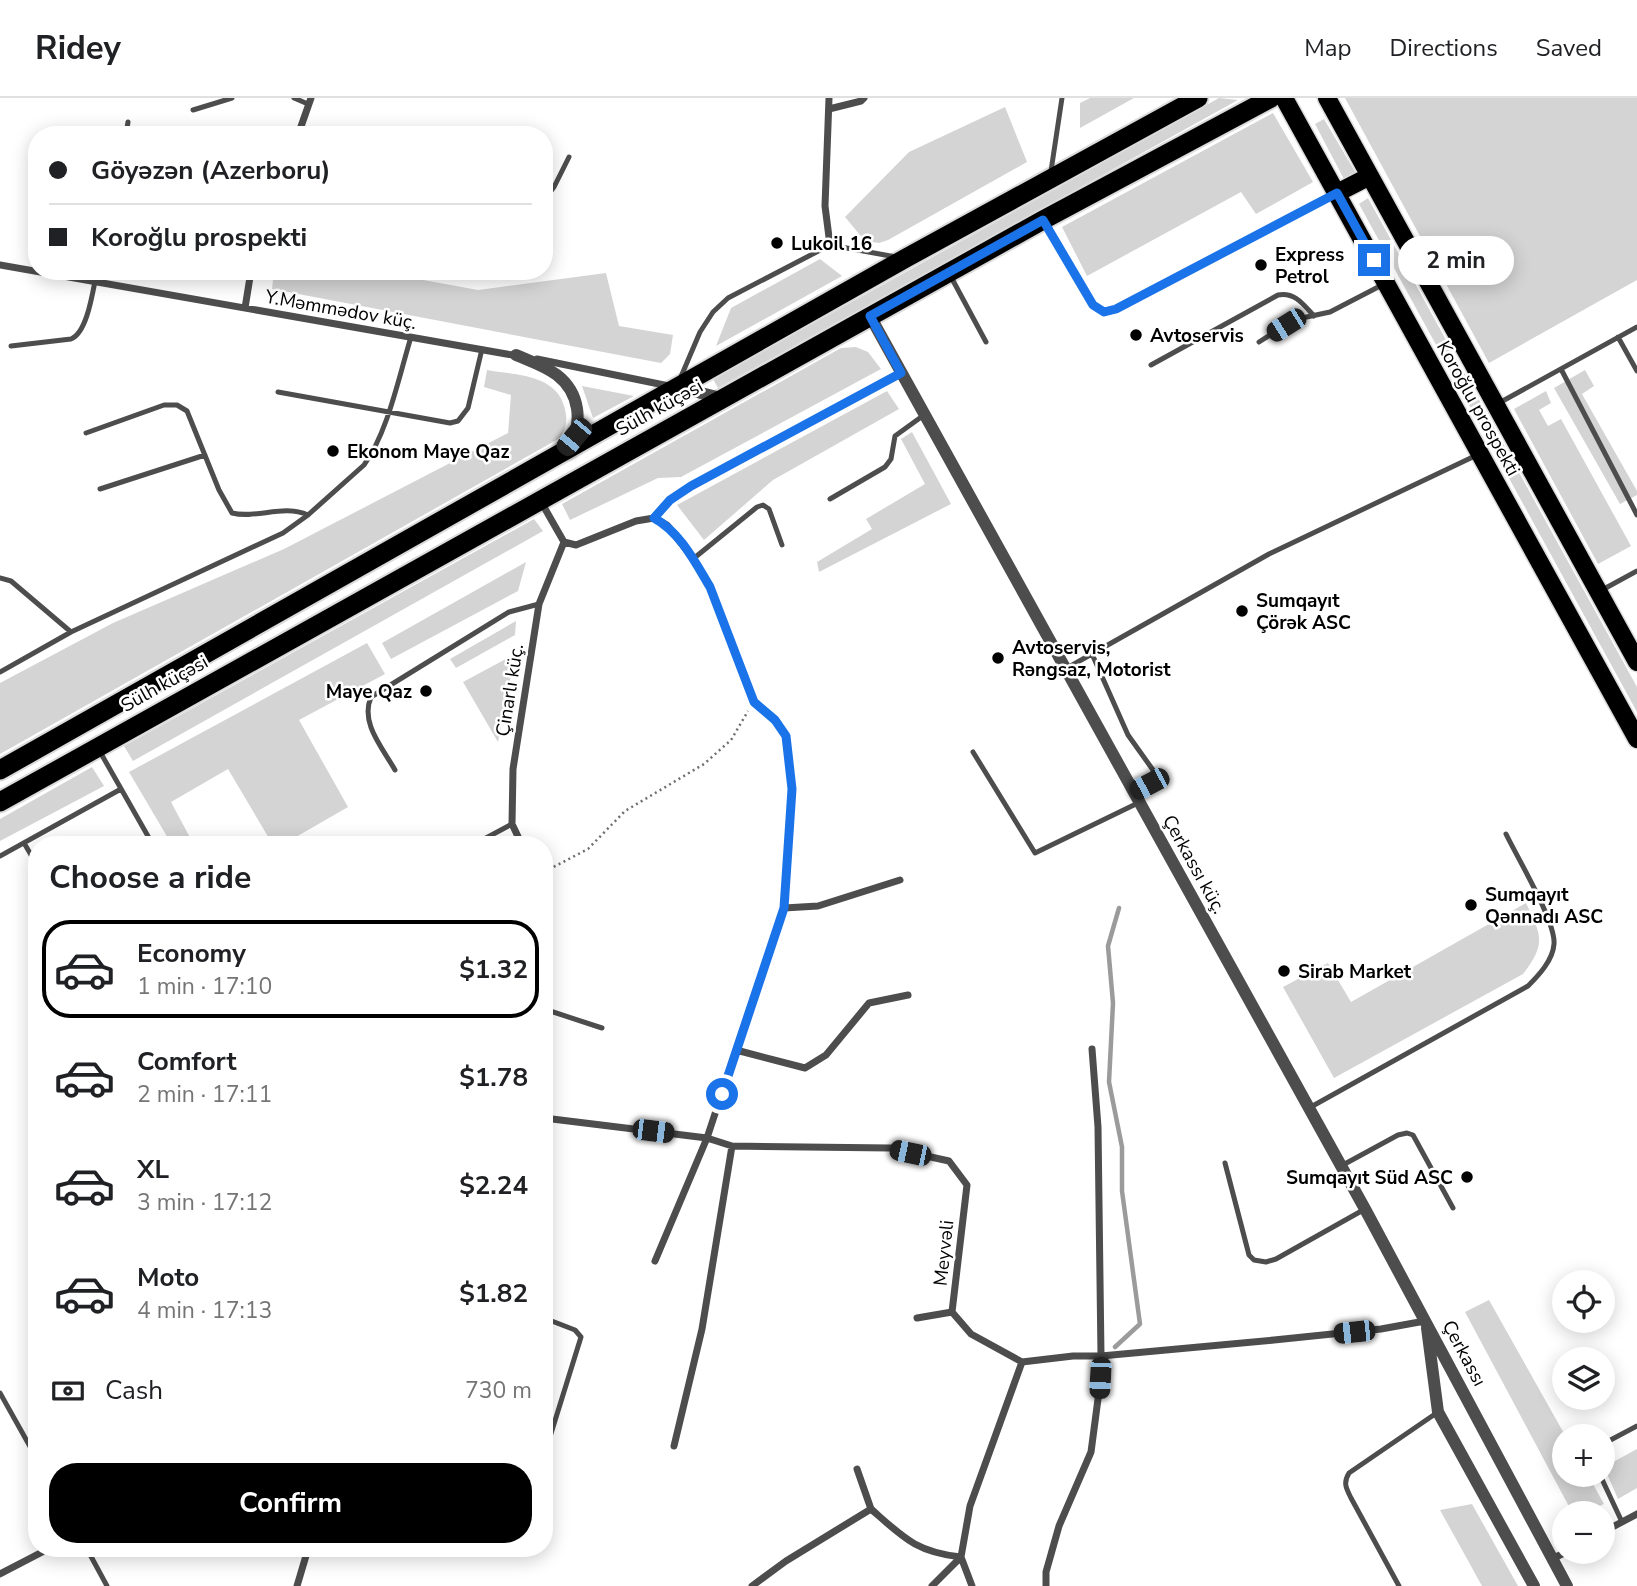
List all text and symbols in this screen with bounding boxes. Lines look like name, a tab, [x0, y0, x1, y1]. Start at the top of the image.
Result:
text: Ridey	[35, 26, 121, 71]
text: Map	[1304, 32, 1351, 64]
text: Directions	[1389, 32, 1498, 64]
text: Saved	[1536, 32, 1602, 64]
text: Göyəzən (Azerboru)	[91, 153, 331, 188]
text: Koroğlu prospekti	[91, 220, 307, 255]
place label: Lukoil 16	[791, 231, 872, 257]
marker: Lukoil 16	[769, 235, 785, 251]
callout: 2 min	[1398, 236, 1514, 284]
place label: Express Petrol	[1275, 242, 1344, 290]
route end	[1358, 244, 1390, 276]
text: 2 min	[1426, 245, 1486, 276]
marker: Express Petrol	[1253, 257, 1269, 273]
street label: Y.Məmmədov küç.	[262, 284, 418, 336]
car	[1263, 305, 1310, 345]
place label: Avtoservis	[1150, 323, 1244, 349]
marker: Avtoservis	[1128, 327, 1144, 343]
street label: Koroğlu prospekti	[1430, 336, 1526, 481]
street label: Sülh küçəsi	[611, 373, 708, 443]
car	[553, 414, 596, 460]
place label: Ekonom Maye Qaz	[347, 439, 509, 465]
marker: Ekonom Maye Qaz	[325, 443, 341, 459]
place label: Sumqayıt Çörək ASC	[1256, 588, 1351, 636]
marker: Sumqayıt Çörək ASC	[1234, 603, 1250, 619]
place label: Avtoservis, Rəngsaz, Motorist	[1012, 635, 1171, 683]
street label: Çinarlı küç.	[490, 642, 530, 738]
street label: Sülh küçəsi	[116, 649, 213, 719]
marker: Avtoservis, Rəngsaz, Motorist	[990, 650, 1006, 666]
place label: Maye Qaz	[326, 679, 412, 705]
marker: Maye Qaz	[418, 683, 434, 699]
car	[1126, 765, 1173, 803]
street label: Çerkassı küç.	[1156, 810, 1232, 919]
text: Choose a ride	[49, 856, 251, 899]
place label: Sumqayıt Qənnadı ASC	[1485, 882, 1603, 930]
marker: Sumqayıt Qənnadı ASC	[1463, 897, 1479, 913]
text: Economy	[137, 936, 246, 971]
icon: car	[53, 938, 116, 1001]
text: $1.32	[459, 952, 528, 987]
place label: Sirab Market	[1298, 959, 1412, 985]
marker: Sirab Market	[1276, 963, 1292, 979]
text: 1 min · 17:10	[137, 971, 272, 1002]
text: Comfort	[137, 1044, 237, 1079]
icon: car	[53, 1046, 116, 1109]
text: $1.78	[459, 1060, 528, 1095]
route start	[706, 1078, 738, 1110]
text: 2 min · 17:11	[137, 1079, 272, 1110]
car	[631, 1118, 676, 1144]
car	[888, 1138, 933, 1168]
text: XL	[137, 1152, 169, 1187]
icon: car	[53, 1154, 116, 1217]
place label: Sumqayıt Süd ASC	[1286, 1165, 1453, 1191]
text: $2.24	[459, 1168, 528, 1203]
marker: Sumqayıt Süd ASC	[1459, 1169, 1475, 1185]
text: 3 min · 17:12	[137, 1187, 272, 1218]
street label: Meyvəli	[928, 1219, 960, 1287]
text: Moto	[137, 1260, 199, 1295]
icon: car	[53, 1262, 116, 1325]
map controls	[1552, 1270, 1615, 1564]
button: locate	[1552, 1270, 1615, 1333]
text: $1.82	[459, 1276, 528, 1311]
text: 4 min · 17:13	[137, 1295, 272, 1326]
street label: Çerkassı	[1436, 1316, 1492, 1391]
car	[1333, 1319, 1376, 1345]
button: layers	[1552, 1347, 1615, 1410]
car	[1089, 1356, 1112, 1400]
icon: cash	[49, 1372, 87, 1410]
text: Cash	[105, 1373, 163, 1408]
text: 730 m	[465, 1375, 532, 1406]
button: +	[1552, 1424, 1615, 1487]
button: Confirm	[49, 1463, 532, 1543]
button: −	[1552, 1501, 1615, 1564]

